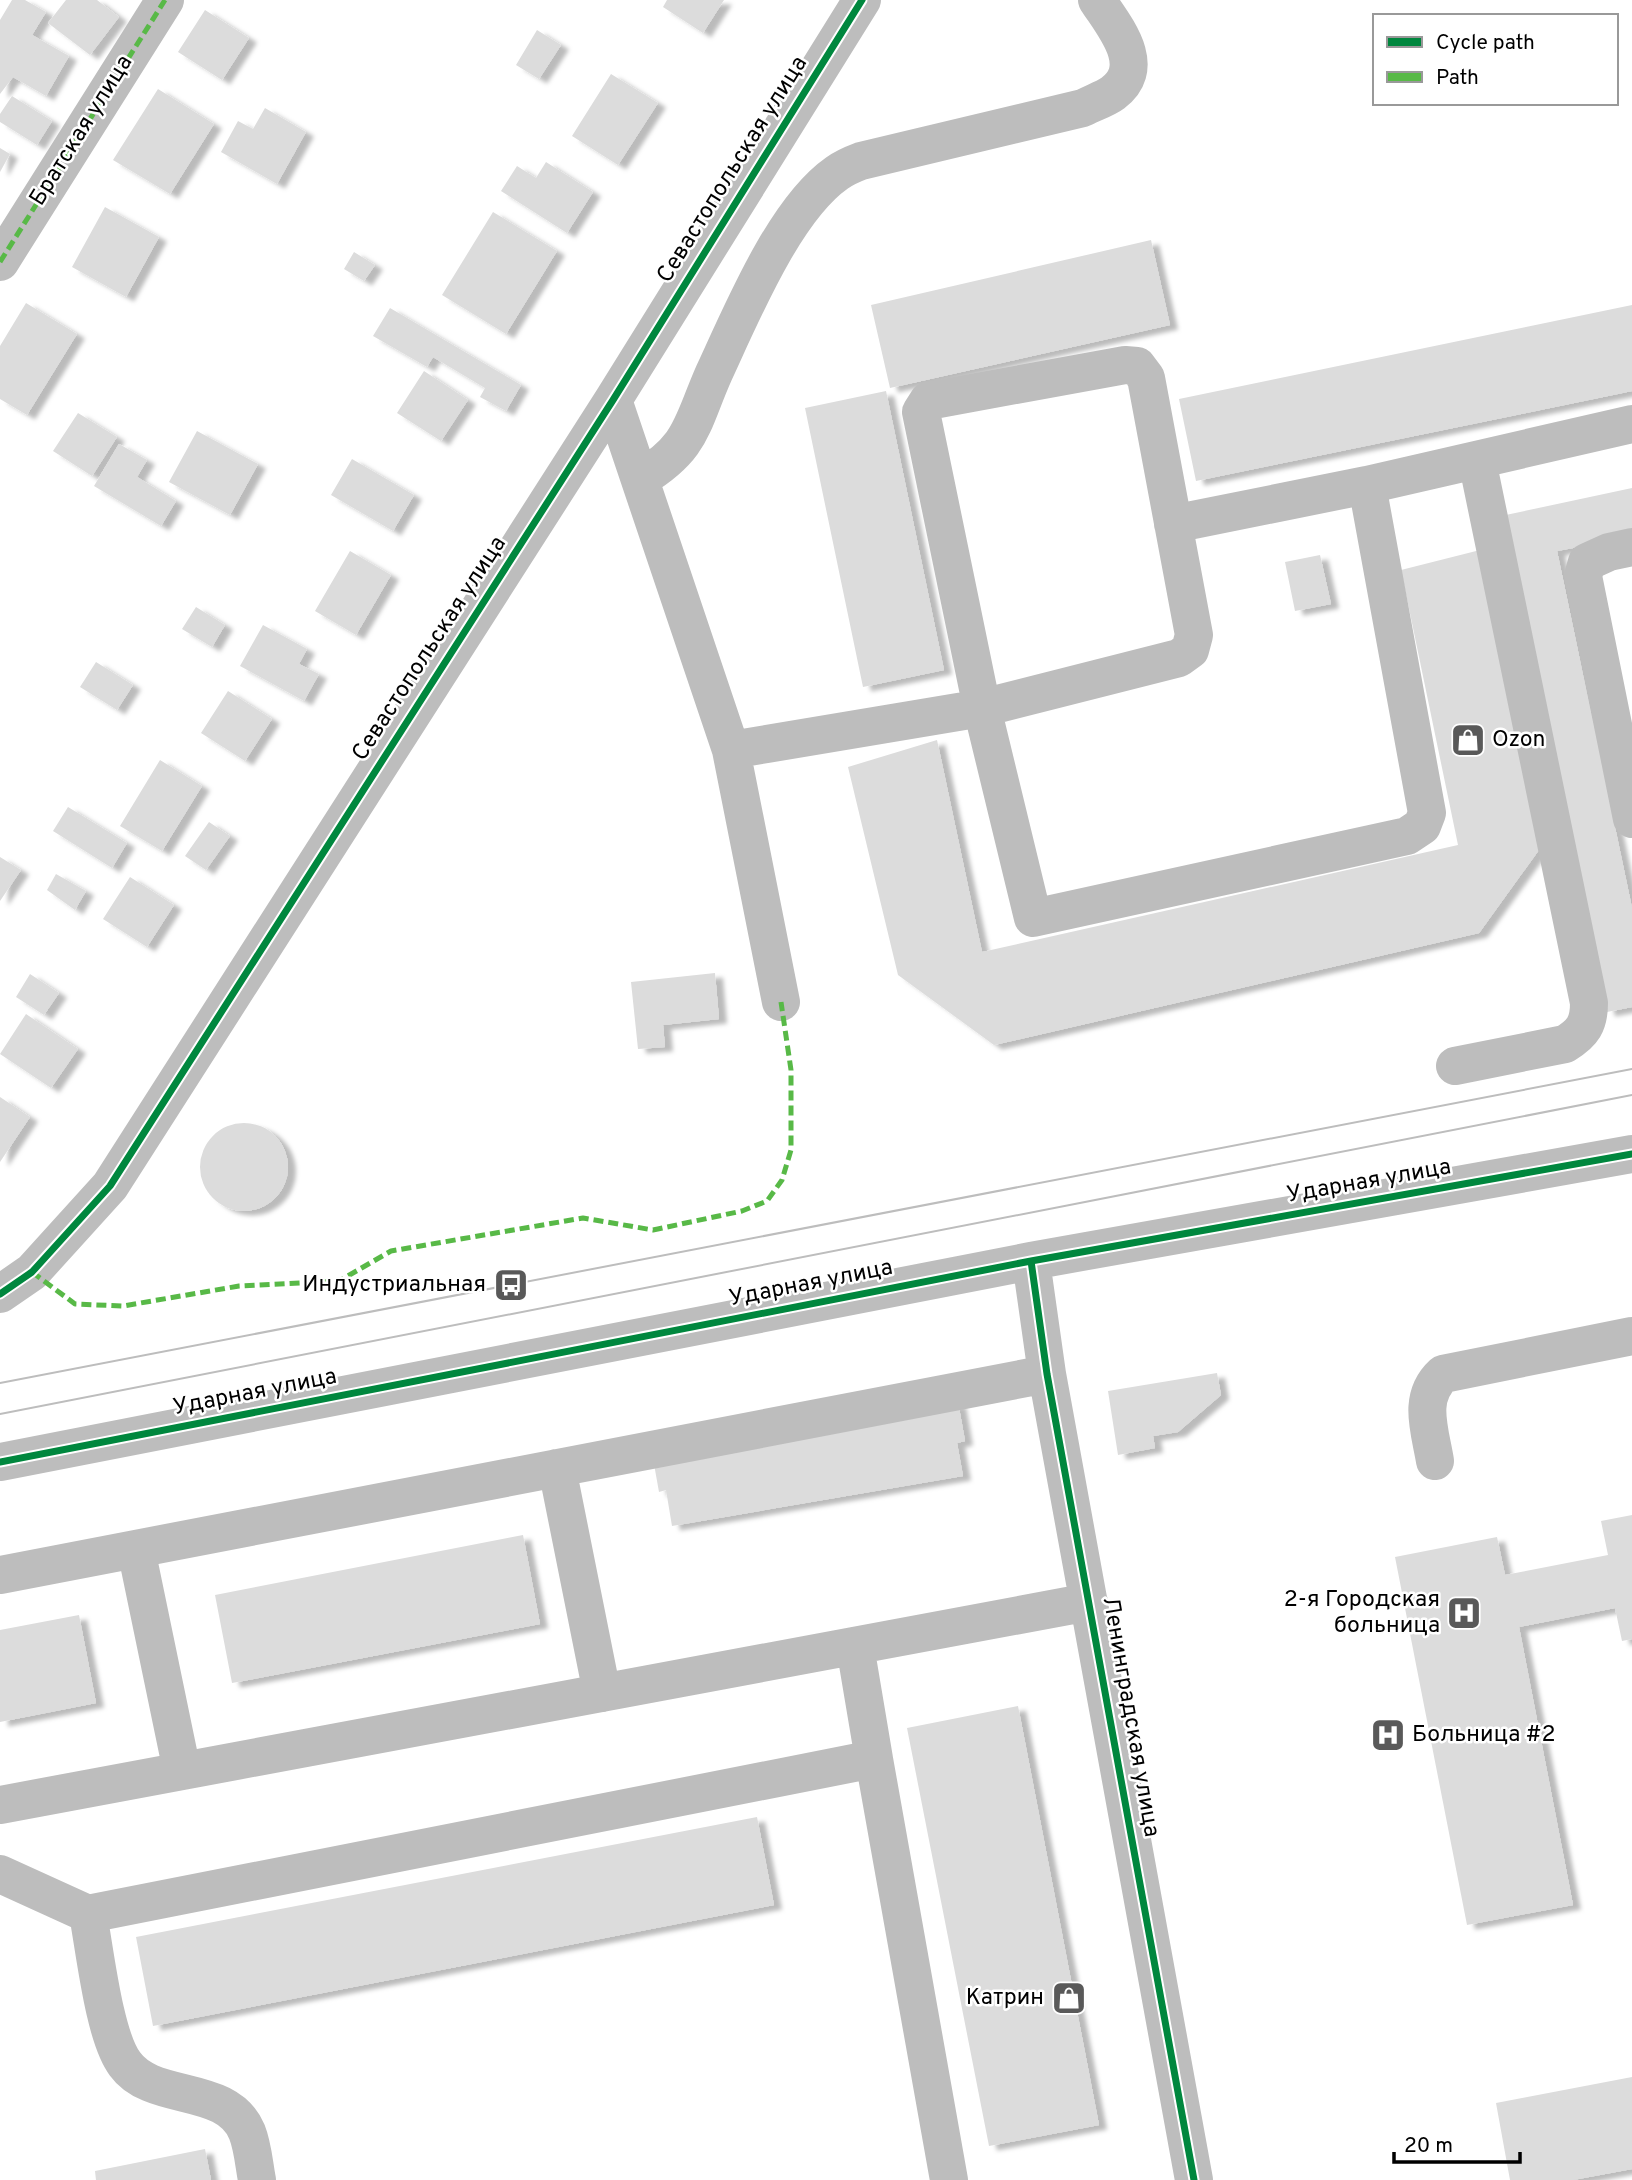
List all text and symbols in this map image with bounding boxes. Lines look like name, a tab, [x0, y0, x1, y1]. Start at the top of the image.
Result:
legend	[1373, 14, 1618, 105]
text: Cycle path	[1436, 30, 1535, 57]
street label: Братская улица	[24, 50, 140, 212]
street label: Севастопольская улица	[651, 51, 815, 289]
text: Path	[1436, 65, 1479, 92]
street label: Севастопольская улица	[346, 531, 514, 767]
shop icon: Ozon	[1449, 721, 1487, 759]
place label: Ozon	[1492, 726, 1545, 755]
street label: Ударная улица	[1285, 1153, 1453, 1211]
street label: Ударная улица	[727, 1254, 895, 1314]
bus stop icon: Индустриальная	[492, 1266, 530, 1304]
place label: Индустриальная	[302, 1271, 486, 1300]
street label: Ударная улица	[171, 1363, 339, 1423]
place label: 2-я Городская больница	[1284, 1586, 1440, 1641]
hospital icon: 2-я Городская больница	[1445, 1594, 1483, 1632]
street label: Ленинградская улица	[1095, 1595, 1165, 1839]
hospital icon: Больница #2	[1369, 1716, 1407, 1754]
place label: Больница #2	[1412, 1721, 1556, 1750]
shop icon: Катрин	[1050, 1979, 1088, 2017]
place label: Катрин	[966, 1984, 1044, 2013]
scale bar	[1394, 2120, 1520, 2164]
text: 20 m	[1404, 2133, 1453, 2160]

